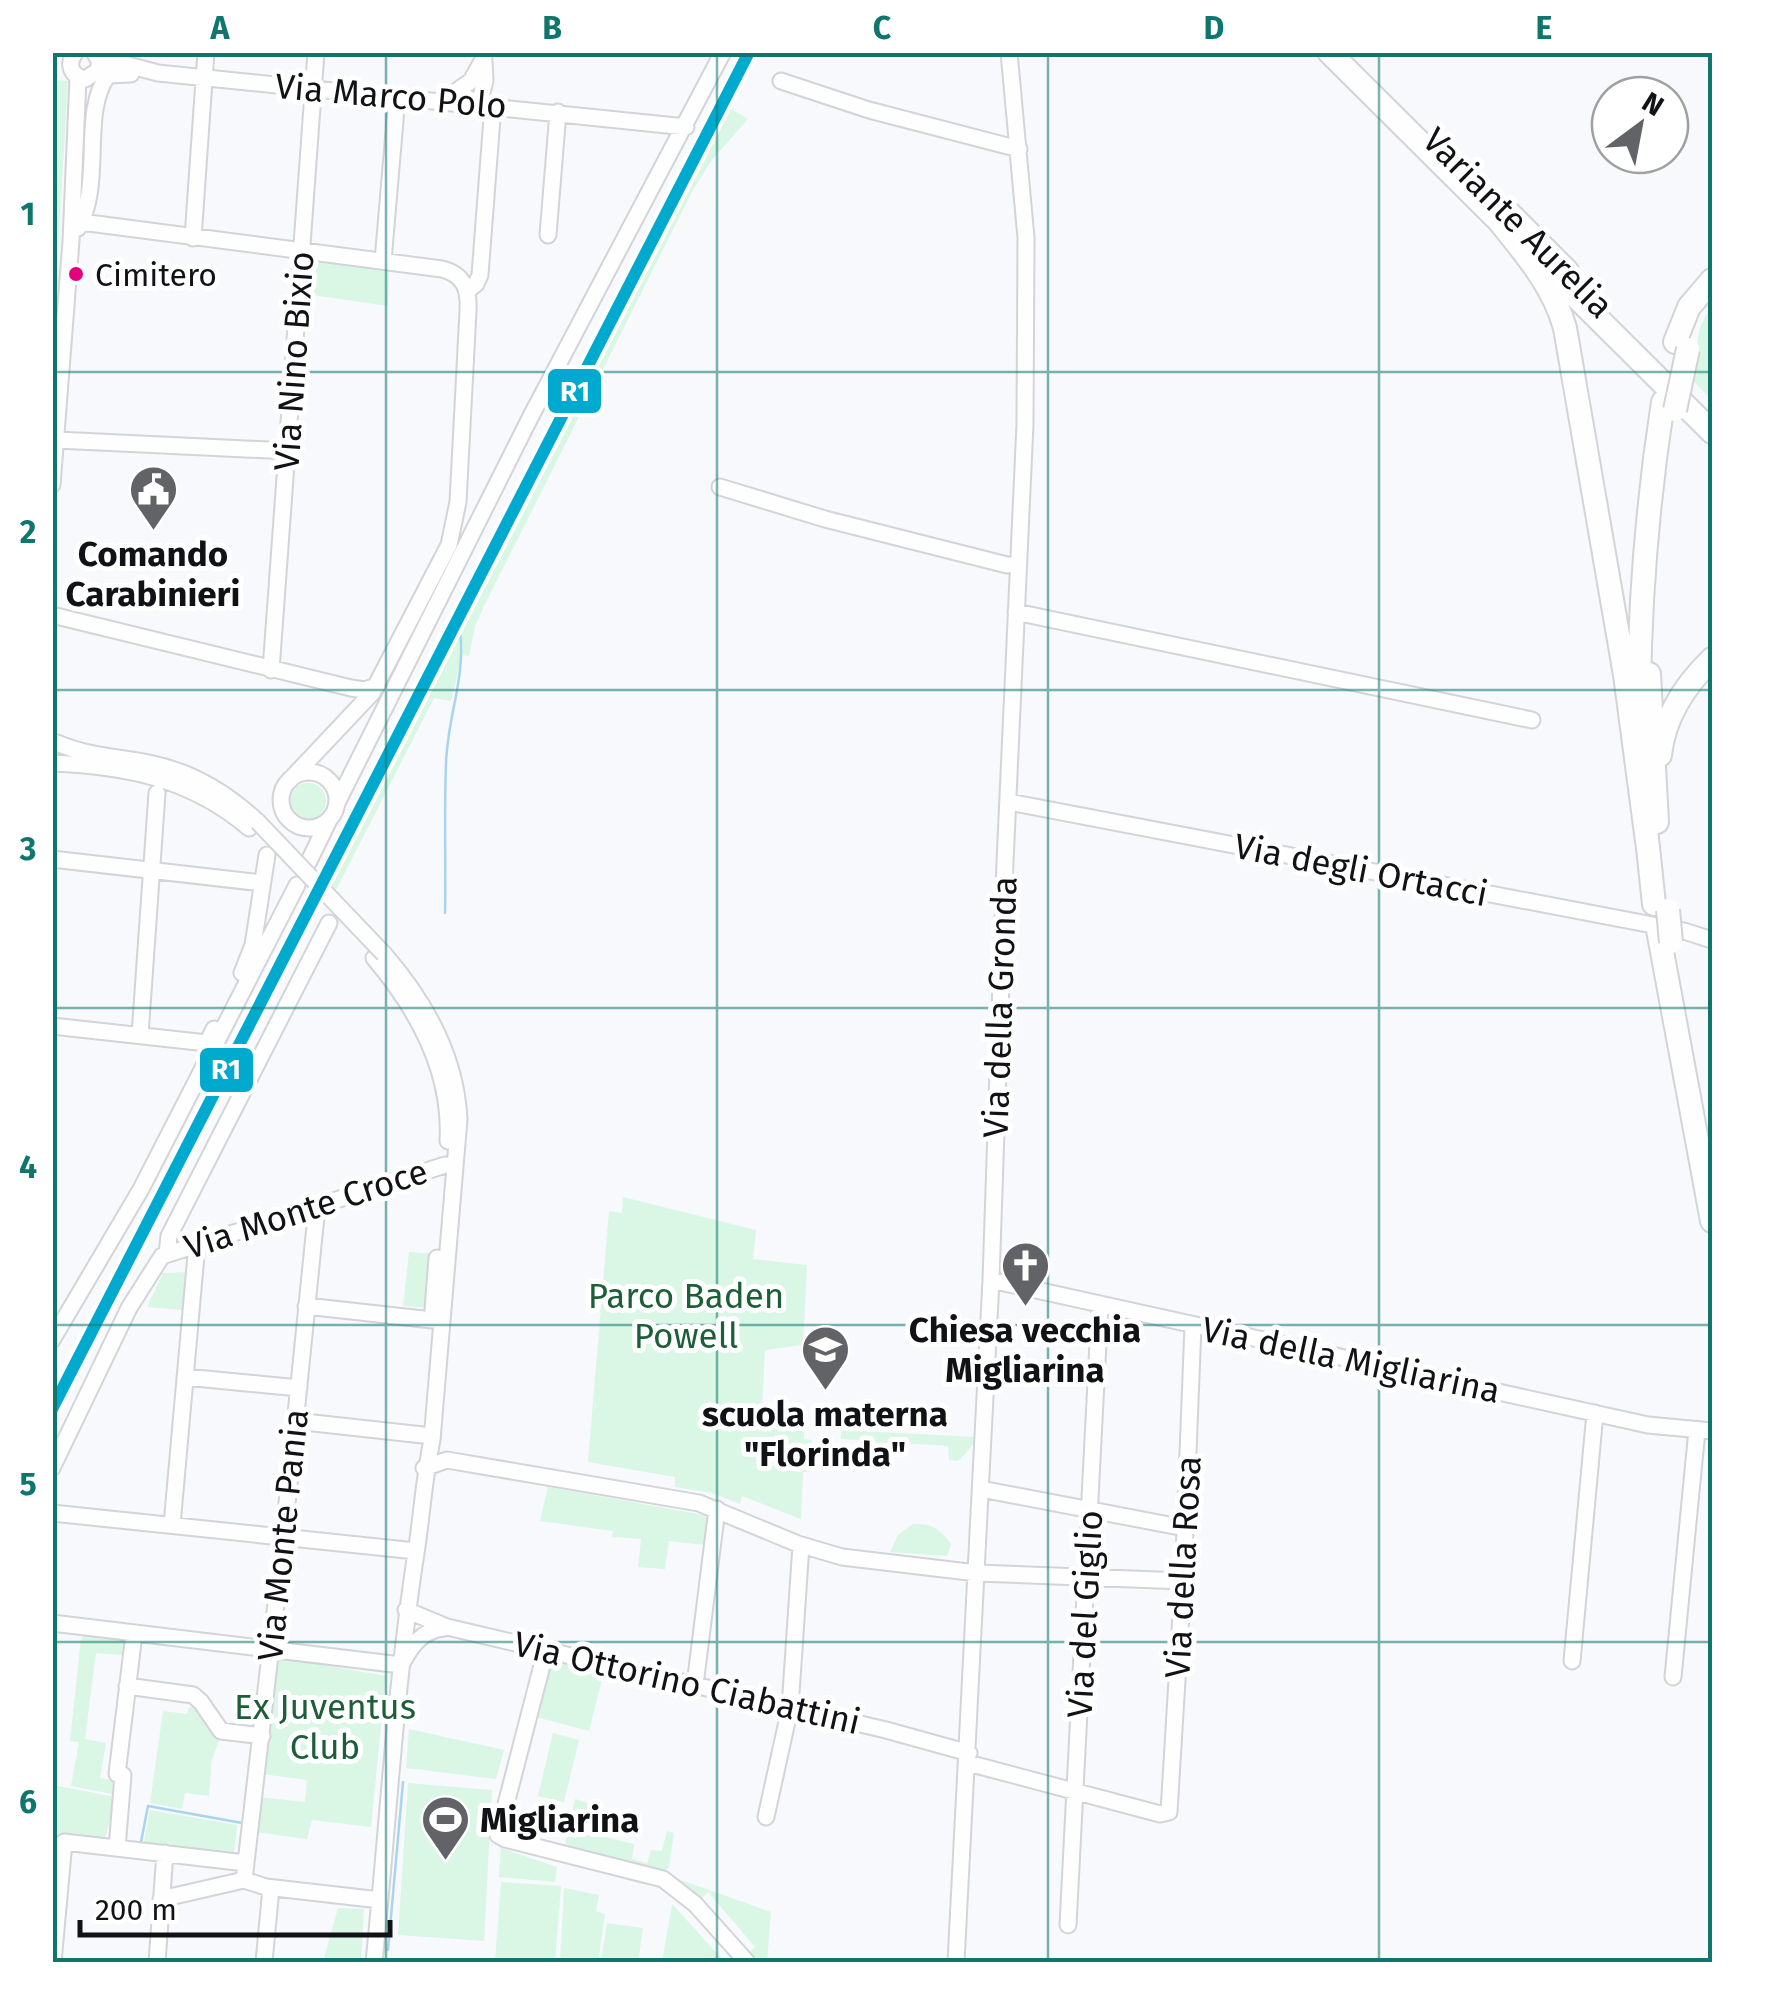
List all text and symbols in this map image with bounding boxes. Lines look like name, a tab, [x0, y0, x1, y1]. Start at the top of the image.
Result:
text: A	[210, 9, 231, 47]
text: B	[542, 9, 562, 47]
text: C	[873, 9, 892, 47]
text: D	[1204, 9, 1224, 47]
text: E	[1536, 9, 1552, 47]
street label: Via Marco Polo	[273, 65, 509, 127]
north arrow	[1590, 75, 1690, 175]
text: N	[1636, 85, 1670, 123]
street label: Variante Aurelia	[1414, 119, 1622, 327]
text: 1	[21, 195, 35, 233]
street label: Via Nino Bixio	[265, 250, 323, 472]
place label: Cimitero	[95, 256, 217, 294]
marker: Cimitero	[66, 264, 86, 284]
line badge: R1	[546, 367, 603, 415]
text: R1	[560, 375, 590, 408]
public building icon: Comando Carabinieri	[127, 464, 179, 532]
text: 2	[20, 513, 36, 551]
place label: Comando Carabinieri	[65, 533, 241, 615]
street label: Via degli Ortacci	[1231, 825, 1491, 915]
text: 3	[19, 830, 36, 868]
street label: Via della Gronda	[974, 875, 1026, 1139]
line badge: R1	[198, 1046, 255, 1094]
text: R1	[211, 1053, 241, 1086]
text: 4	[19, 1148, 37, 1186]
street label: Via Monte Croce	[179, 1150, 433, 1268]
church icon: Chiesa vecchia Migliarina	[999, 1240, 1051, 1308]
park label: Parco Baden Powell	[588, 1275, 784, 1357]
street label: Via della Migliarina	[1198, 1308, 1504, 1412]
place label: Chiesa vecchia Migliarina	[909, 1309, 1141, 1391]
school or university icon: scuola materna "Florinda"	[799, 1324, 851, 1392]
place label: scuola materna "Florinda"	[702, 1393, 948, 1475]
street label: Via Monte Pania	[249, 1407, 317, 1663]
street label: Via della Rosa	[1156, 1455, 1210, 1679]
text: 5	[19, 1465, 37, 1503]
street label: Via del Giglio	[1059, 1509, 1111, 1719]
street label: Via Ottorino Ciabattini	[510, 1623, 864, 1743]
park label: Ex Juventus Club	[234, 1686, 416, 1768]
text: 6	[19, 1783, 37, 1821]
sports icon: Migliarina	[419, 1794, 471, 1862]
place label: Migliarina	[480, 1799, 639, 1841]
scale bar	[80, 1875, 390, 1937]
text: 200 m	[95, 1892, 177, 1928]

